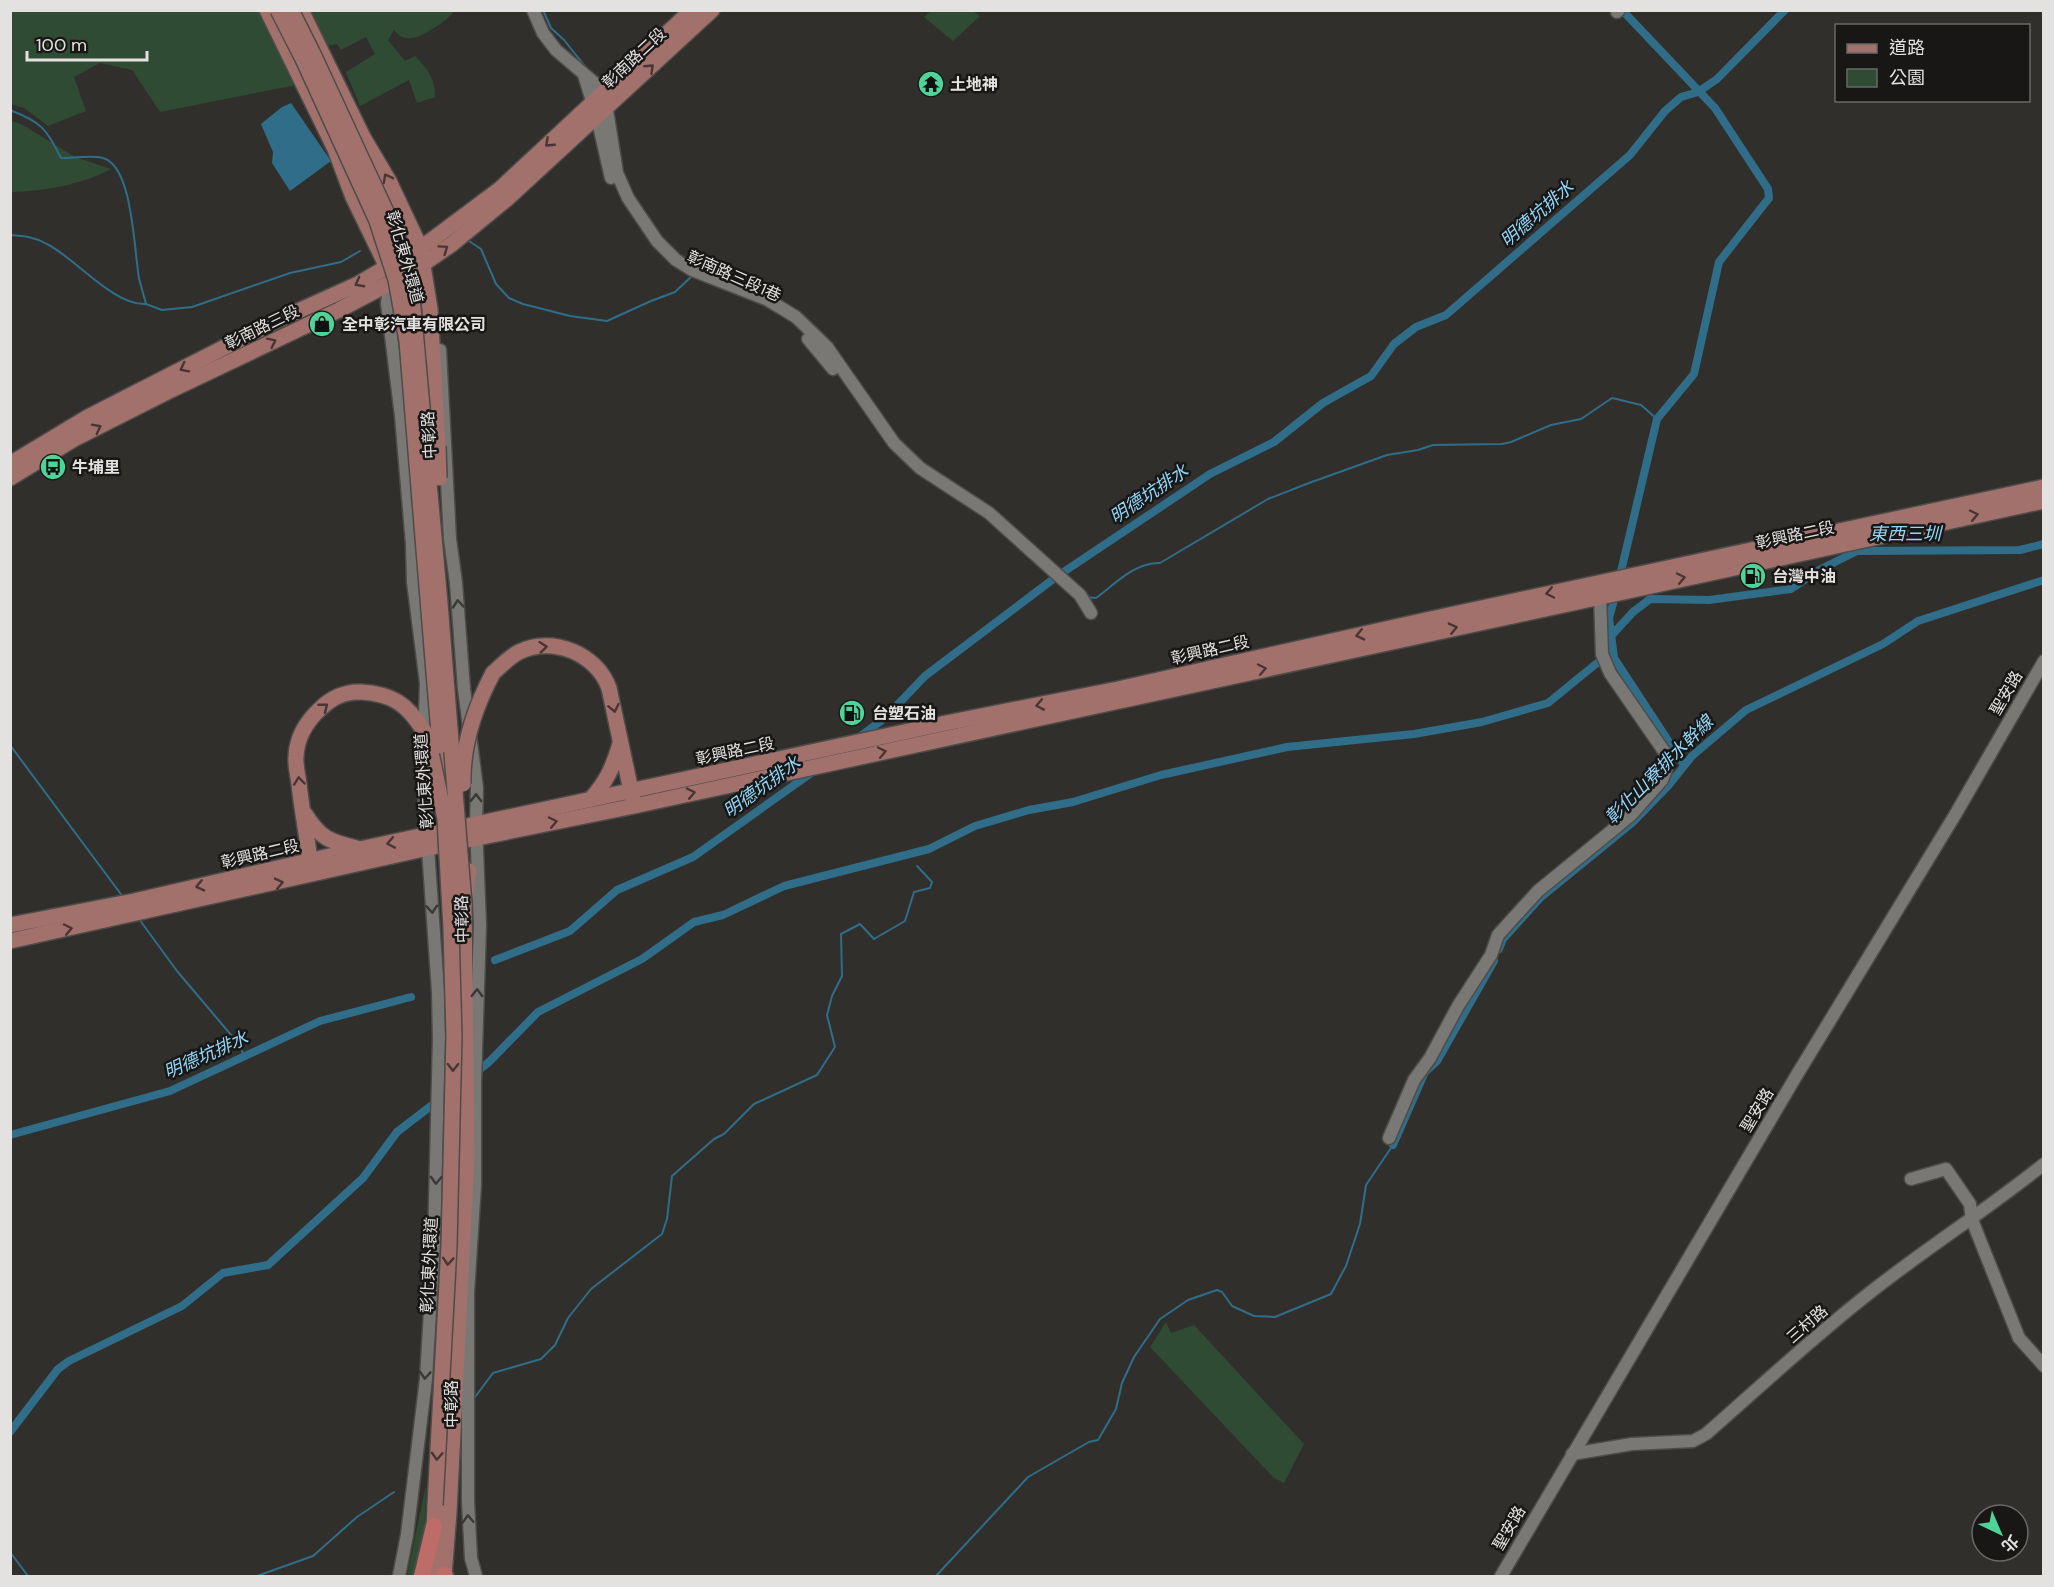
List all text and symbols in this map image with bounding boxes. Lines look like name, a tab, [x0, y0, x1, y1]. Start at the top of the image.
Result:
street label: 彰南路二段	[598, 23, 670, 93]
scale bar	[27, 24, 147, 62]
legend	[1835, 24, 2030, 102]
text: 100 m	[36, 33, 87, 57]
text: 道路	[1889, 36, 1925, 60]
one-way arrow	[643, 64, 654, 75]
text: 公園	[1889, 66, 1925, 90]
temple icon: 土地神	[916, 69, 946, 99]
place label: 土地神	[950, 74, 998, 95]
one-way arrow	[546, 135, 557, 146]
one-way arrow	[383, 173, 394, 184]
water label: 明德坑排水	[1495, 175, 1580, 253]
street label: 彰化東外環道	[382, 208, 428, 306]
one-way arrow	[437, 246, 448, 257]
street label: 彰南路三段1巷	[684, 246, 784, 306]
one-way arrow	[355, 275, 366, 287]
street label: 彰南路三段	[221, 300, 303, 354]
shop icon: 全中彰汽車有限公司	[307, 309, 337, 339]
place label: 全中彰汽車有限公司	[342, 314, 486, 335]
one-way arrow	[266, 337, 277, 349]
one-way arrow	[180, 361, 191, 372]
street label: 中彰路	[417, 410, 441, 460]
one-way arrow	[91, 423, 102, 435]
bus stop icon: 牛埔里	[38, 452, 68, 482]
place label: 牛埔里	[72, 457, 120, 478]
water label: 明德坑排水	[1105, 458, 1194, 529]
one-way arrow	[1969, 510, 1979, 523]
street label: 彰興路二段	[1754, 516, 1836, 554]
water label: 東西三圳	[1869, 522, 1944, 546]
fuel station icon: 台灣中油	[1738, 561, 1768, 591]
place label: 台灣中油	[1772, 566, 1836, 587]
one-way arrow	[1676, 572, 1686, 585]
one-way arrow	[1545, 586, 1555, 599]
one-way arrow	[452, 599, 465, 608]
one-way arrow	[1447, 622, 1457, 635]
one-way arrow	[1355, 628, 1365, 641]
street label: 彰興路二段	[1169, 631, 1251, 669]
one-way arrow	[539, 641, 548, 654]
one-way arrow	[1257, 664, 1267, 677]
street label: 聖安路	[1985, 667, 2027, 719]
fuel station icon: 台塑石油	[837, 698, 867, 728]
one-way arrow	[1035, 698, 1045, 711]
one-way arrow	[317, 703, 328, 714]
one-way arrow	[606, 703, 619, 713]
place label: 台塑石油	[872, 703, 936, 724]
water label: 彰化山寮排水幹線	[1600, 709, 1720, 829]
street label: 彰化東外環道	[410, 732, 438, 830]
street label: 彰興路二段	[694, 732, 776, 770]
one-way arrow	[877, 746, 887, 759]
water label: 明德坑排水	[719, 750, 806, 823]
one-way arrow	[293, 777, 305, 786]
one-way arrow	[686, 788, 696, 801]
one-way arrow	[470, 793, 482, 802]
one-way arrow	[548, 816, 558, 829]
street label: 彰興路二段	[219, 835, 301, 873]
one-way arrow	[386, 836, 396, 849]
one-way arrow	[273, 877, 283, 890]
one-way arrow	[196, 879, 206, 892]
street label: 中彰路	[451, 895, 473, 943]
one-way arrow	[425, 904, 438, 913]
one-way arrow	[62, 923, 72, 936]
one-way arrow	[471, 988, 483, 997]
water label: 明德坑排水	[160, 1025, 253, 1084]
one-way arrow	[447, 1062, 459, 1071]
street label: 聖安路	[1736, 1084, 1778, 1136]
one-way arrow	[430, 1176, 443, 1185]
street label: 彰化東外環道	[416, 1217, 442, 1313]
one-way arrow	[442, 1257, 455, 1266]
street label: 三村路	[1782, 1300, 1832, 1348]
one-way arrow	[419, 1370, 432, 1379]
street label: 中彰路	[441, 1380, 462, 1428]
one-way arrow	[431, 1452, 444, 1461]
street label: 聖安路	[1488, 1502, 1530, 1554]
north arrow	[1970, 1503, 2030, 1563]
one-way arrow	[462, 1514, 475, 1523]
text: 北	[1997, 1530, 2023, 1557]

